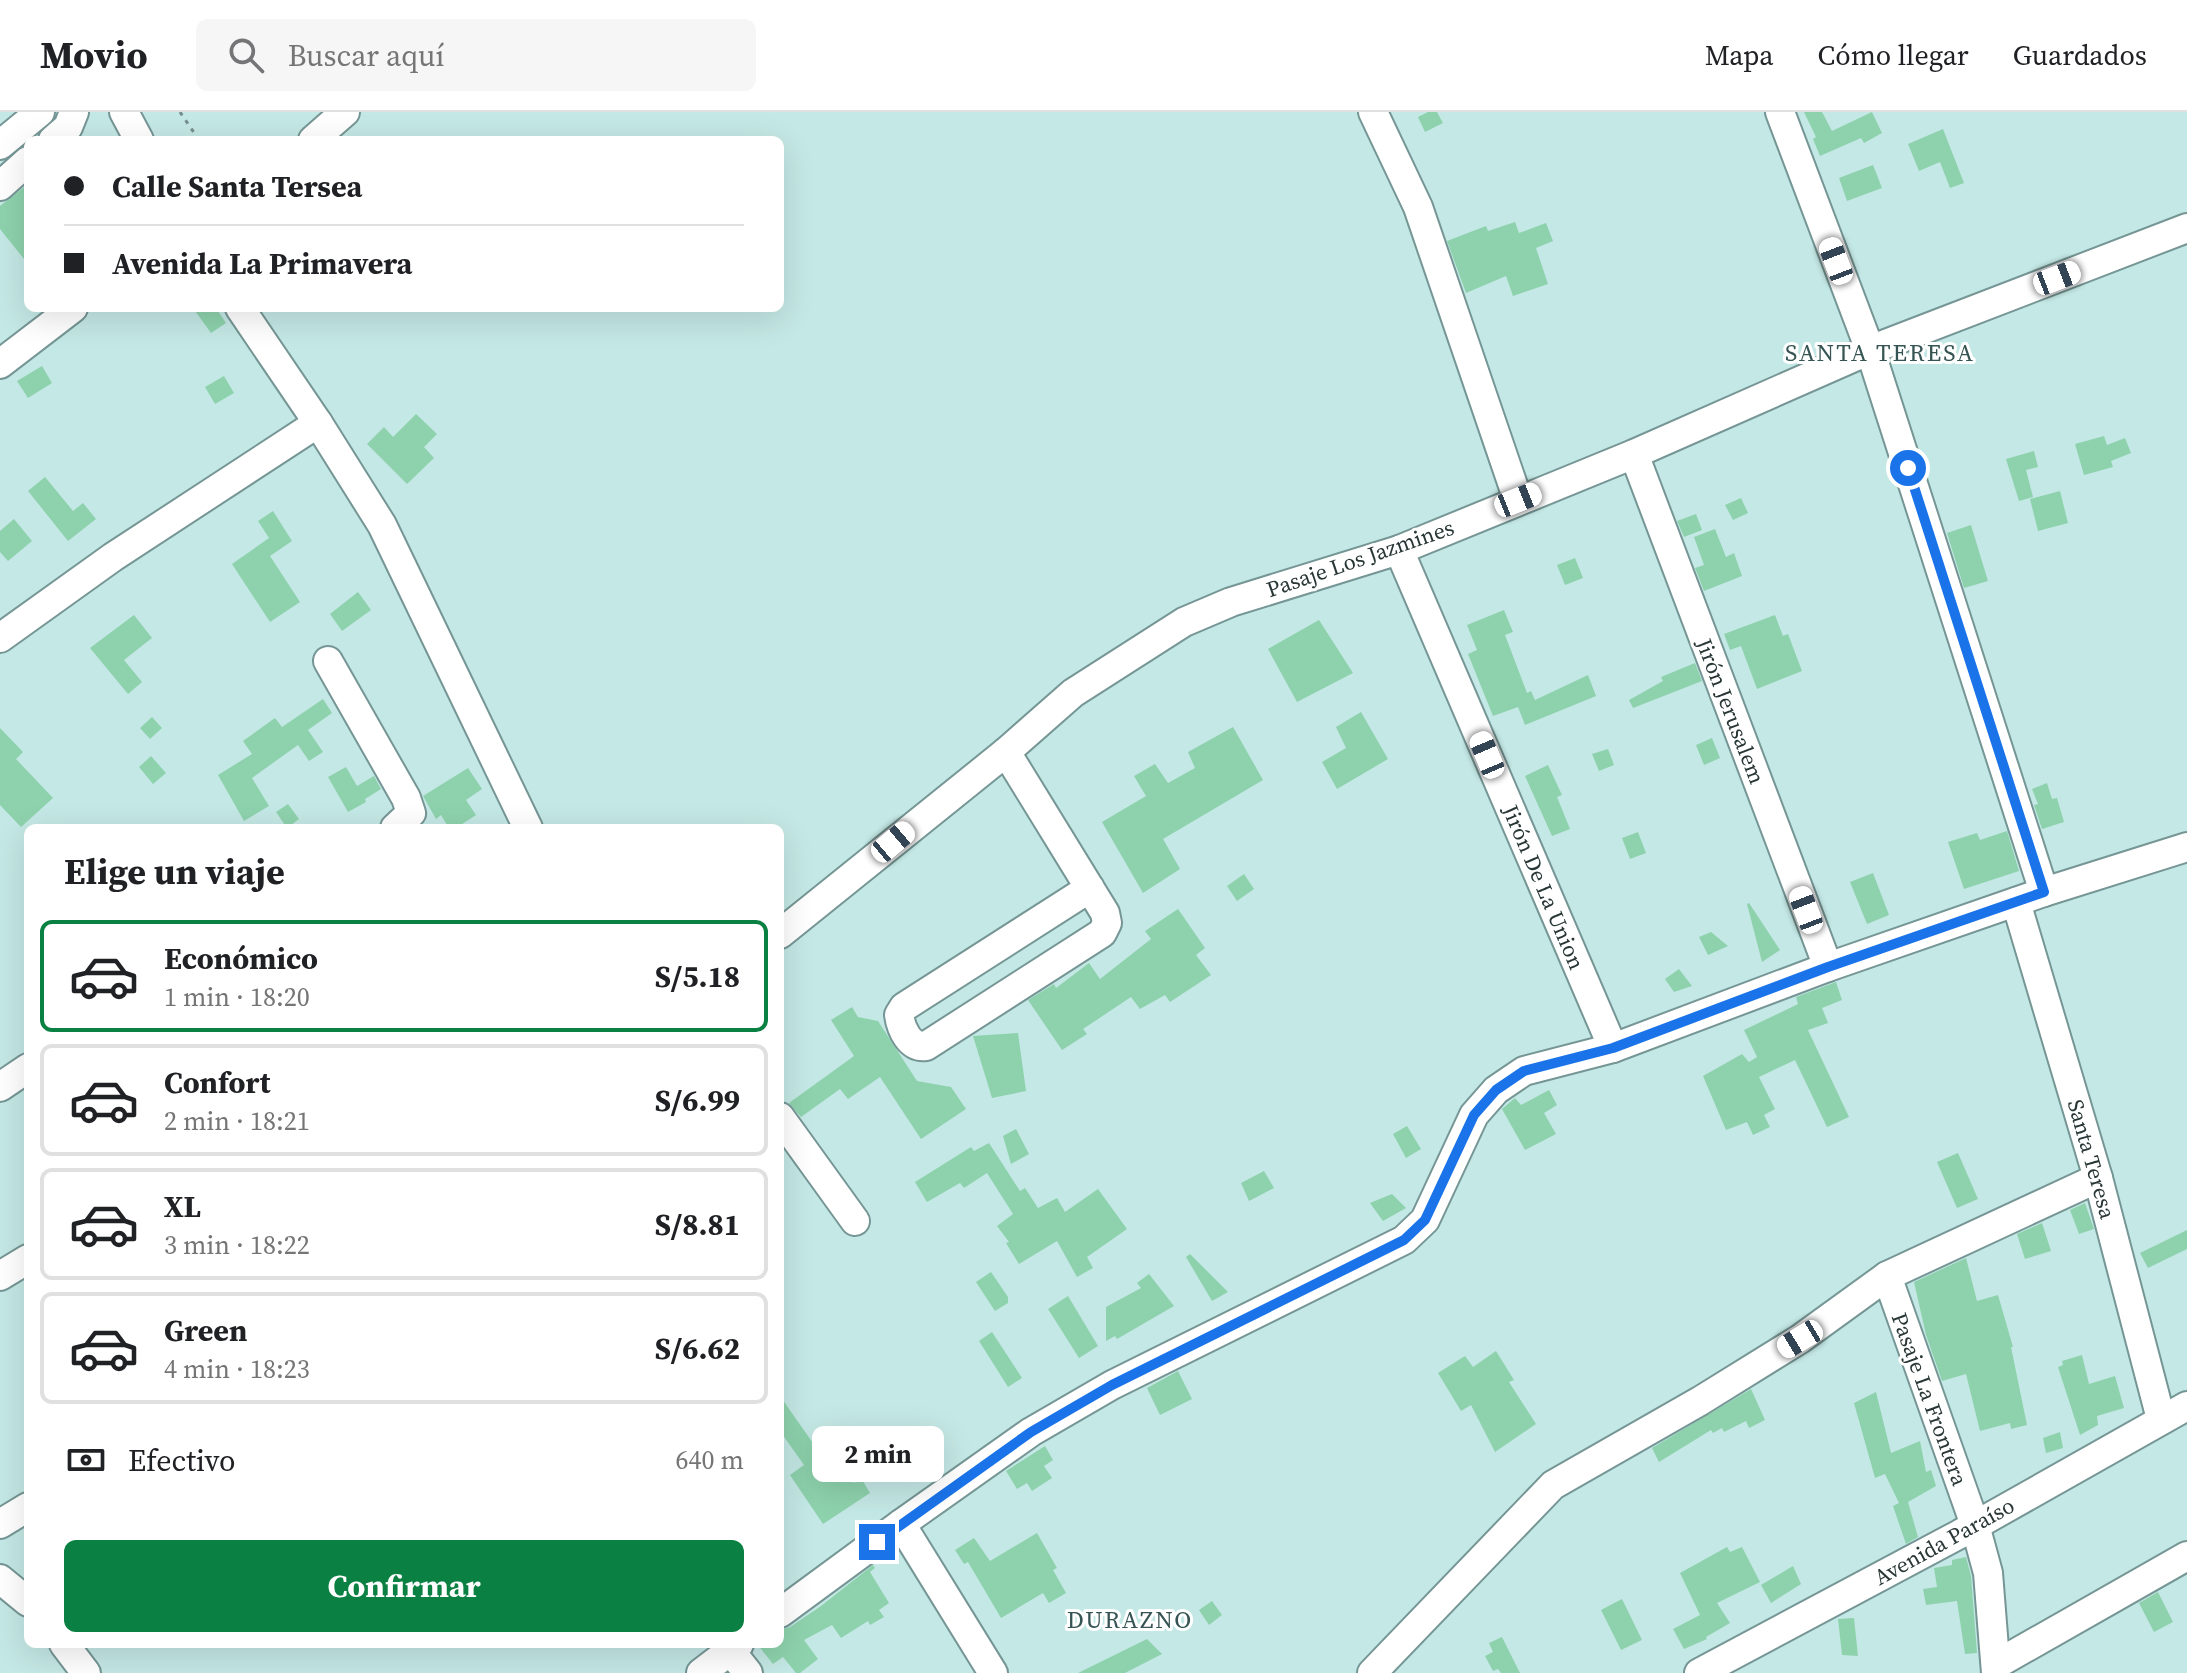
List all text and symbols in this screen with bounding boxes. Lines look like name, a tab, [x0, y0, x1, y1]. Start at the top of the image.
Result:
search box	[196, 19, 756, 91]
text: Movio	[40, 29, 148, 81]
icon: search	[224, 33, 268, 77]
text: Buscar aquí	[288, 35, 444, 76]
text: Mapa	[1705, 36, 1774, 74]
text: Cómo llegar	[1818, 36, 1969, 74]
text: Guardados	[2013, 36, 2147, 74]
text: Calle Santa Tersea	[112, 166, 363, 207]
car	[1816, 234, 1856, 288]
text: Avenida La Primavera	[112, 243, 412, 284]
car	[2030, 258, 2084, 298]
district label: SANTA TERESA	[1785, 336, 1975, 369]
route start	[1890, 450, 1926, 486]
car	[1491, 480, 1545, 520]
street label: Pasaje Los Jazmines	[1262, 512, 1458, 604]
street label: Jirón Jerusalem	[1689, 633, 1773, 788]
car	[1467, 728, 1507, 782]
street label: Jirón De La Union	[1495, 799, 1592, 974]
car	[867, 817, 919, 867]
text: Elige un viaje	[64, 847, 285, 896]
car	[1786, 883, 1826, 937]
text: Económico	[164, 938, 318, 979]
icon: car	[68, 940, 140, 1012]
text: S/5.18	[655, 956, 740, 997]
text: 1 min · 18:20	[164, 979, 310, 1015]
text: Confort	[164, 1062, 270, 1103]
icon: car	[68, 1064, 140, 1136]
text: S/6.99	[655, 1080, 740, 1121]
street label: Santa Teresa	[2061, 1096, 2124, 1223]
text: 2 min · 18:21	[164, 1103, 310, 1139]
text: XL	[164, 1186, 201, 1227]
icon: car	[68, 1188, 140, 1260]
text: S/8.81	[655, 1204, 740, 1245]
text: 3 min · 18:22	[164, 1227, 310, 1263]
street label: Pasaje La Frontera	[1885, 1308, 1976, 1490]
text: Green	[164, 1310, 247, 1351]
icon: car	[68, 1312, 140, 1384]
car	[1773, 1316, 1827, 1362]
text: S/6.62	[655, 1328, 740, 1369]
text: 4 min · 18:23	[164, 1351, 310, 1387]
callout: 2 min	[811, 1426, 943, 1482]
text: 2 min	[844, 1436, 912, 1472]
icon: cash	[64, 1438, 108, 1482]
text: Efectivo	[128, 1440, 235, 1481]
text: 640 m	[676, 1442, 744, 1478]
street label: Avenida Paraíso	[1868, 1490, 2020, 1592]
route end	[859, 1524, 895, 1560]
button: Confirmar	[64, 1540, 744, 1632]
district label: DURAZNO	[1067, 1603, 1193, 1636]

